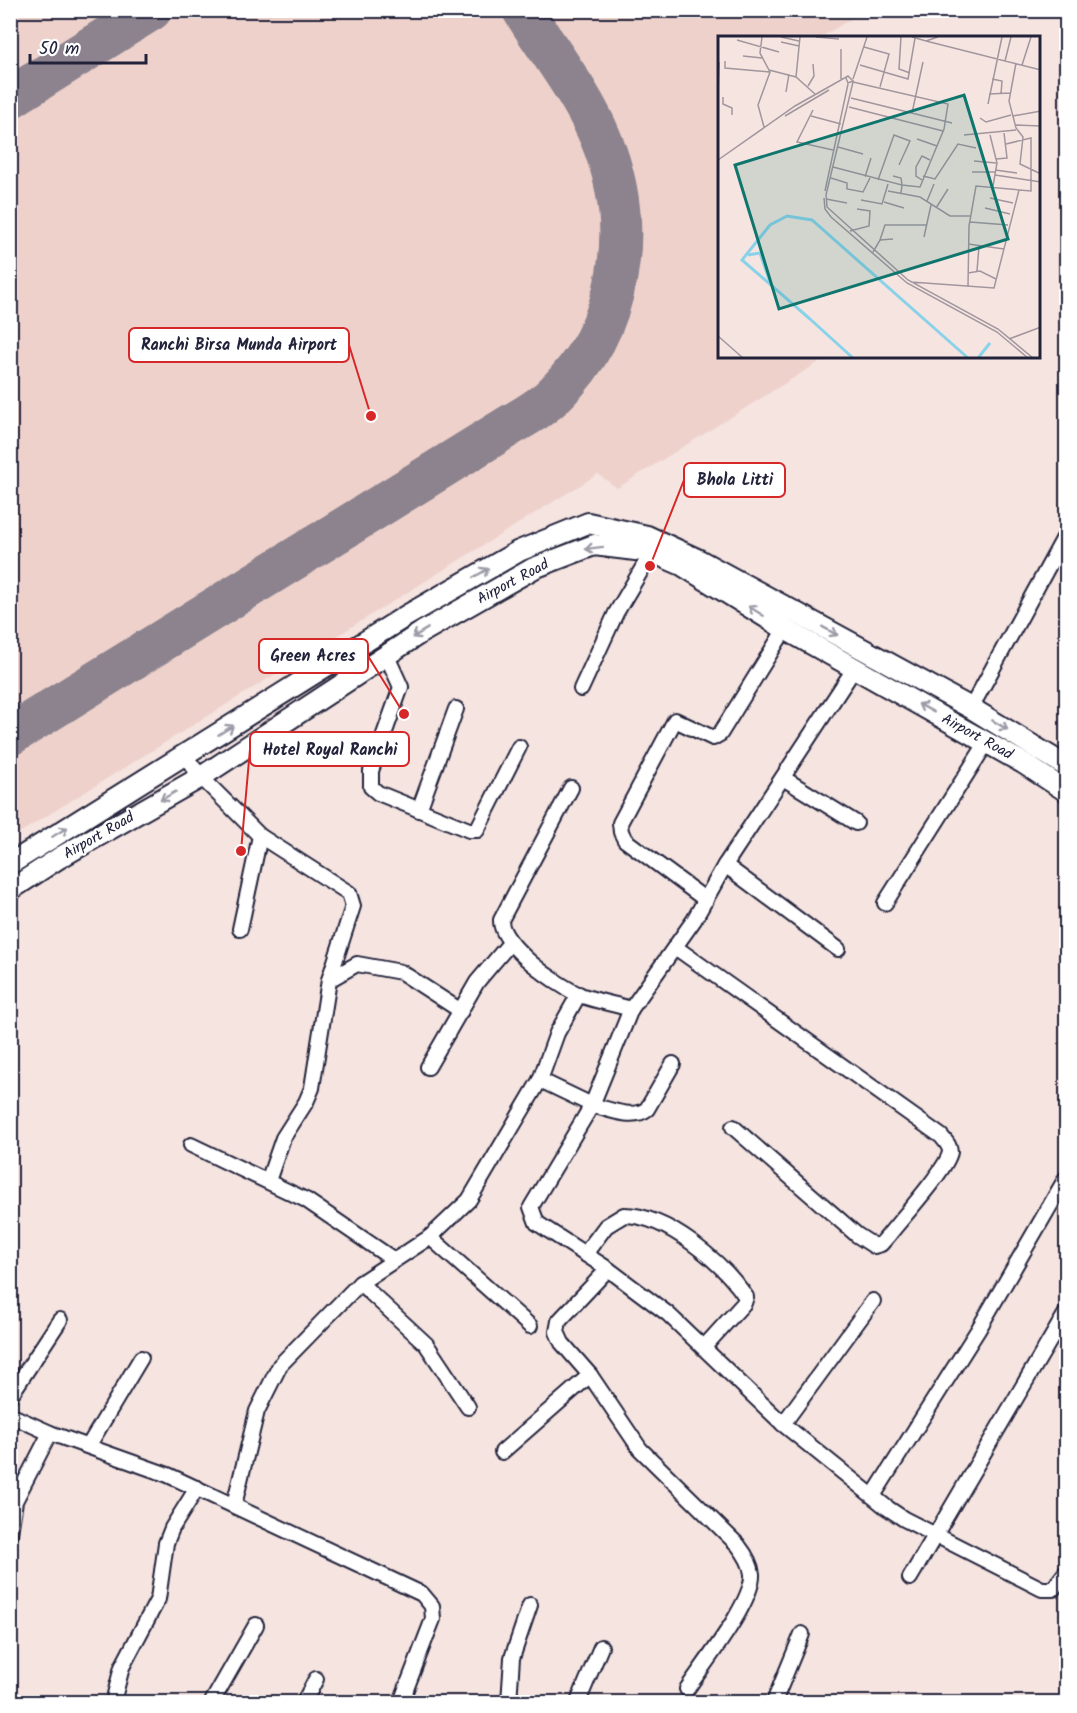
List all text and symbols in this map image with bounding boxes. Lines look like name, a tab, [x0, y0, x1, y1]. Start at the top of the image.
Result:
scale bar	[30, 27, 146, 65]
text: 50 m	[39, 35, 79, 64]
inset map	[718, 36, 1041, 358]
callout: Ranchi Birsa Munda Airport	[129, 328, 349, 362]
text: Ranchi Birsa Munda Airport	[141, 333, 338, 358]
callout: Bhola Litti	[684, 463, 785, 497]
text: Bhola Litti	[697, 468, 774, 493]
one-way arrow	[585, 543, 604, 554]
street label: Airport Road	[473, 553, 554, 611]
one-way arrow	[472, 567, 489, 579]
one-way arrow	[748, 605, 765, 617]
one-way arrow	[820, 626, 838, 637]
one-way arrow	[412, 627, 429, 639]
callout: Green Acres	[259, 639, 368, 673]
text: Green Acres	[271, 644, 356, 669]
one-way arrow	[917, 702, 935, 713]
street label: Airport Road	[937, 707, 1018, 767]
one-way arrow	[991, 720, 1008, 732]
one-way arrow	[217, 723, 234, 736]
callout: Hotel Royal Ranchi	[250, 732, 409, 766]
text: Hotel Royal Ranchi	[263, 738, 398, 763]
one-way arrow	[160, 791, 178, 802]
street label: Airport Road	[59, 806, 139, 866]
one-way arrow	[51, 826, 68, 838]

